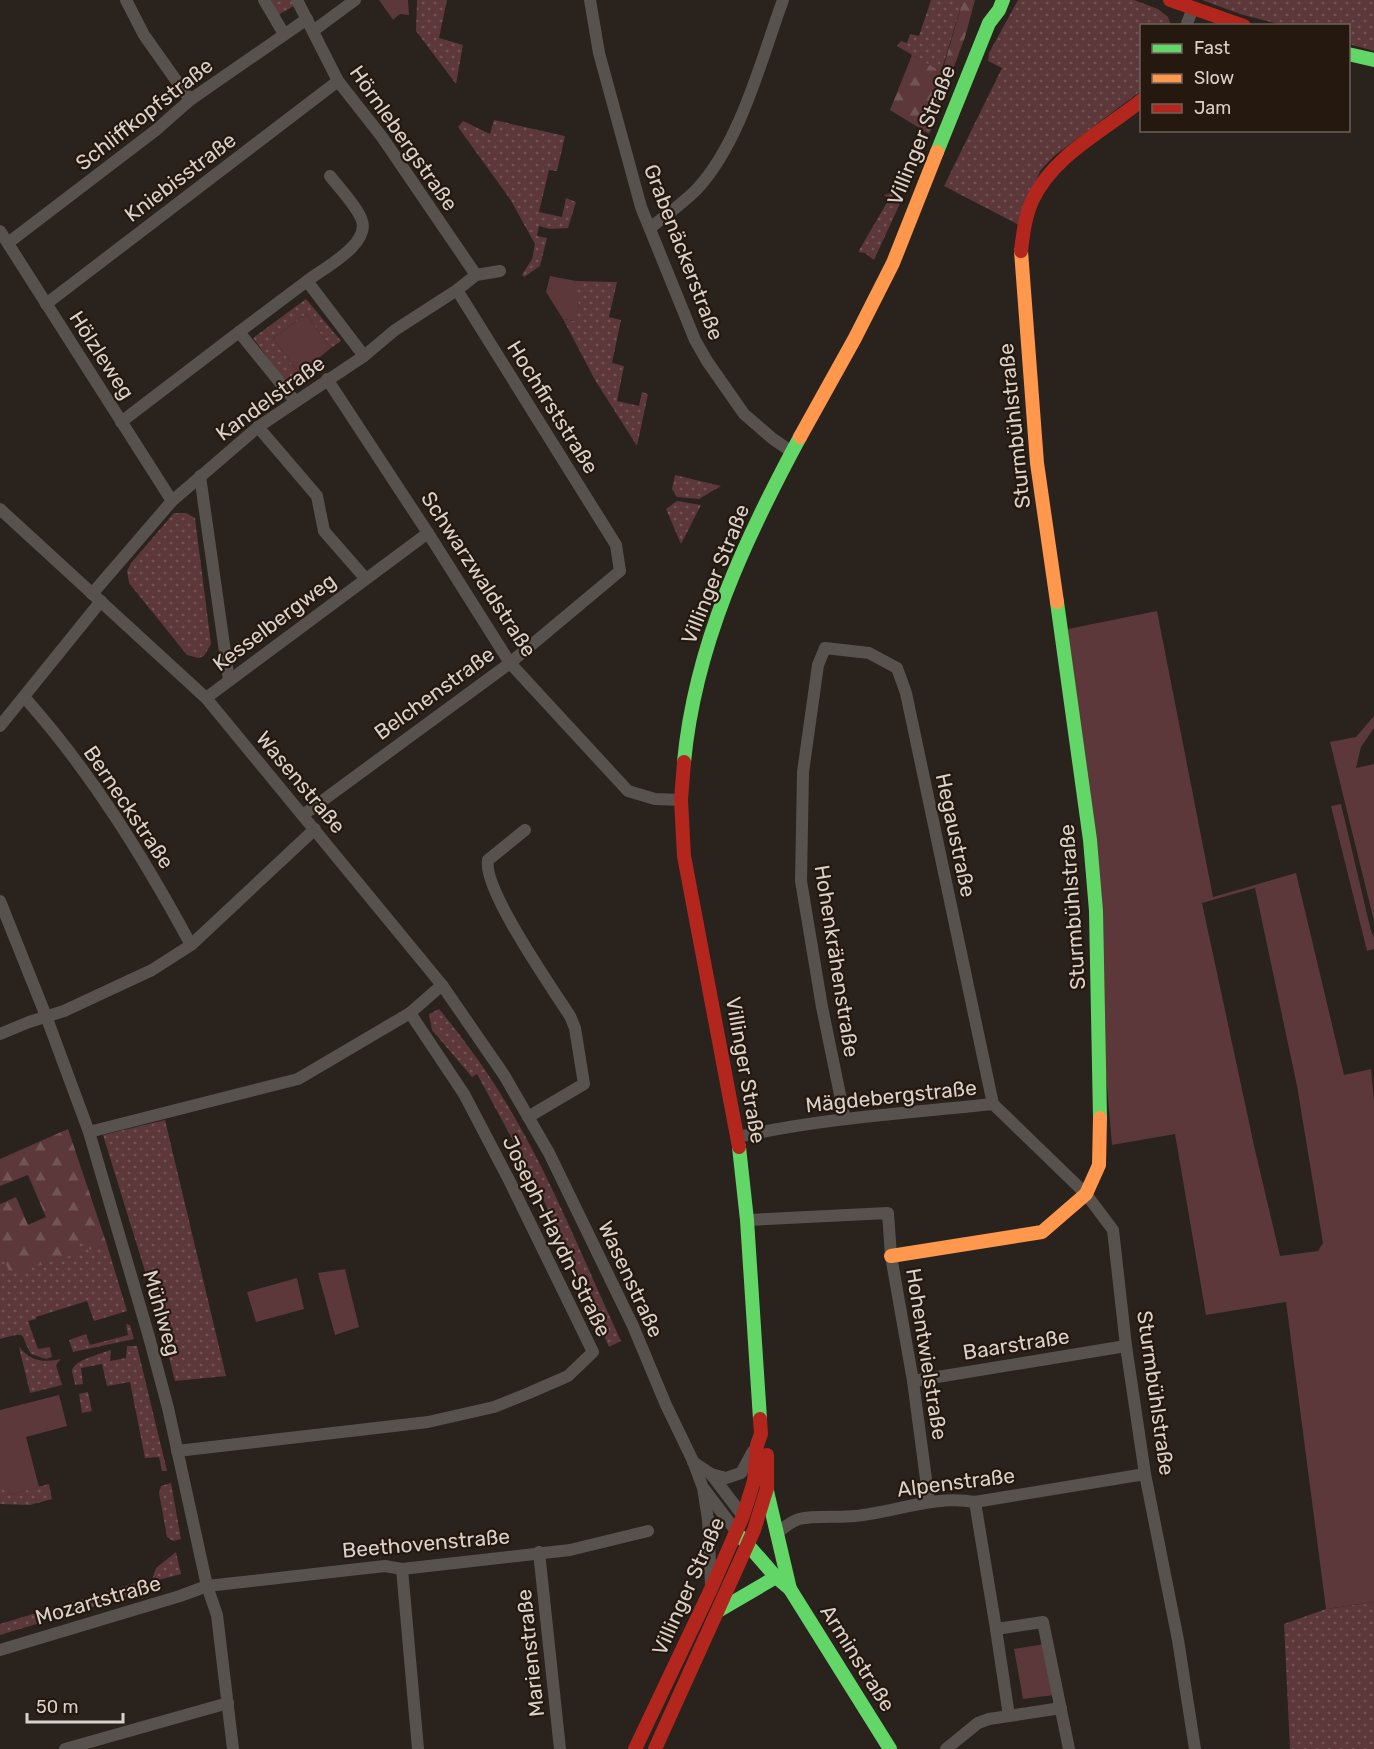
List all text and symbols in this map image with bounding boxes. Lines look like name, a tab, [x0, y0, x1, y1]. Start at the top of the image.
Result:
legend	[1140, 24, 1350, 132]
text: Fast	[1194, 37, 1230, 59]
street label: Schliffkopfstraße	[70, 53, 218, 175]
street label: Hörnlebergstraße	[345, 61, 463, 215]
street label: Villinger Straße	[882, 61, 960, 209]
text: Slow	[1194, 67, 1234, 89]
text: Jam	[1194, 97, 1231, 119]
street label: Kniebisstraße	[119, 127, 241, 227]
street label: Grabenäckerstraße	[639, 161, 729, 343]
street label: Hölzleweg	[64, 306, 140, 404]
street label: Hochfirststraße	[502, 336, 604, 478]
street label: Sturmbühlstraße	[993, 342, 1035, 510]
street label: Kandelstraße	[211, 350, 329, 446]
street label: Schwarzwaldstraße	[416, 487, 542, 661]
street label: Villinger Straße	[676, 500, 754, 648]
street label: Kesselbergweg	[208, 568, 340, 676]
street label: Belchenstraße	[369, 641, 499, 745]
street label: Wasenstraße	[251, 726, 351, 838]
street label: Berneckstraße	[79, 741, 179, 873]
street label: Hegaustraße	[931, 771, 981, 899]
street label: Sturmbühlstraße	[1054, 823, 1090, 991]
street label: Hohenkrähenstraße	[809, 863, 865, 1059]
street label: Villinger Straße	[721, 995, 771, 1145]
street label: Mägdebergstraße	[804, 1075, 978, 1117]
street label: Joseph-Haydn-Straße	[497, 1131, 617, 1341]
street label: Wasenstraße	[593, 1217, 669, 1341]
street label: Hohentwielstraße	[901, 1266, 953, 1442]
street label: Mühlweg	[138, 1267, 186, 1359]
street label: Sturmbühlstraße	[1132, 1309, 1180, 1477]
street label: Baarstraße	[961, 1323, 1071, 1365]
street label: Alpenstraße	[896, 1462, 1016, 1502]
street label: Villinger Straße	[646, 1513, 730, 1659]
street label: Beethovenstraße	[341, 1523, 511, 1563]
street label: Mozartstraße	[32, 1570, 164, 1630]
street label: Marienstraße	[511, 1588, 549, 1718]
street label: Arminstraße	[815, 1600, 901, 1716]
scale bar	[27, 1686, 123, 1724]
text: 50 m	[36, 1696, 79, 1718]

